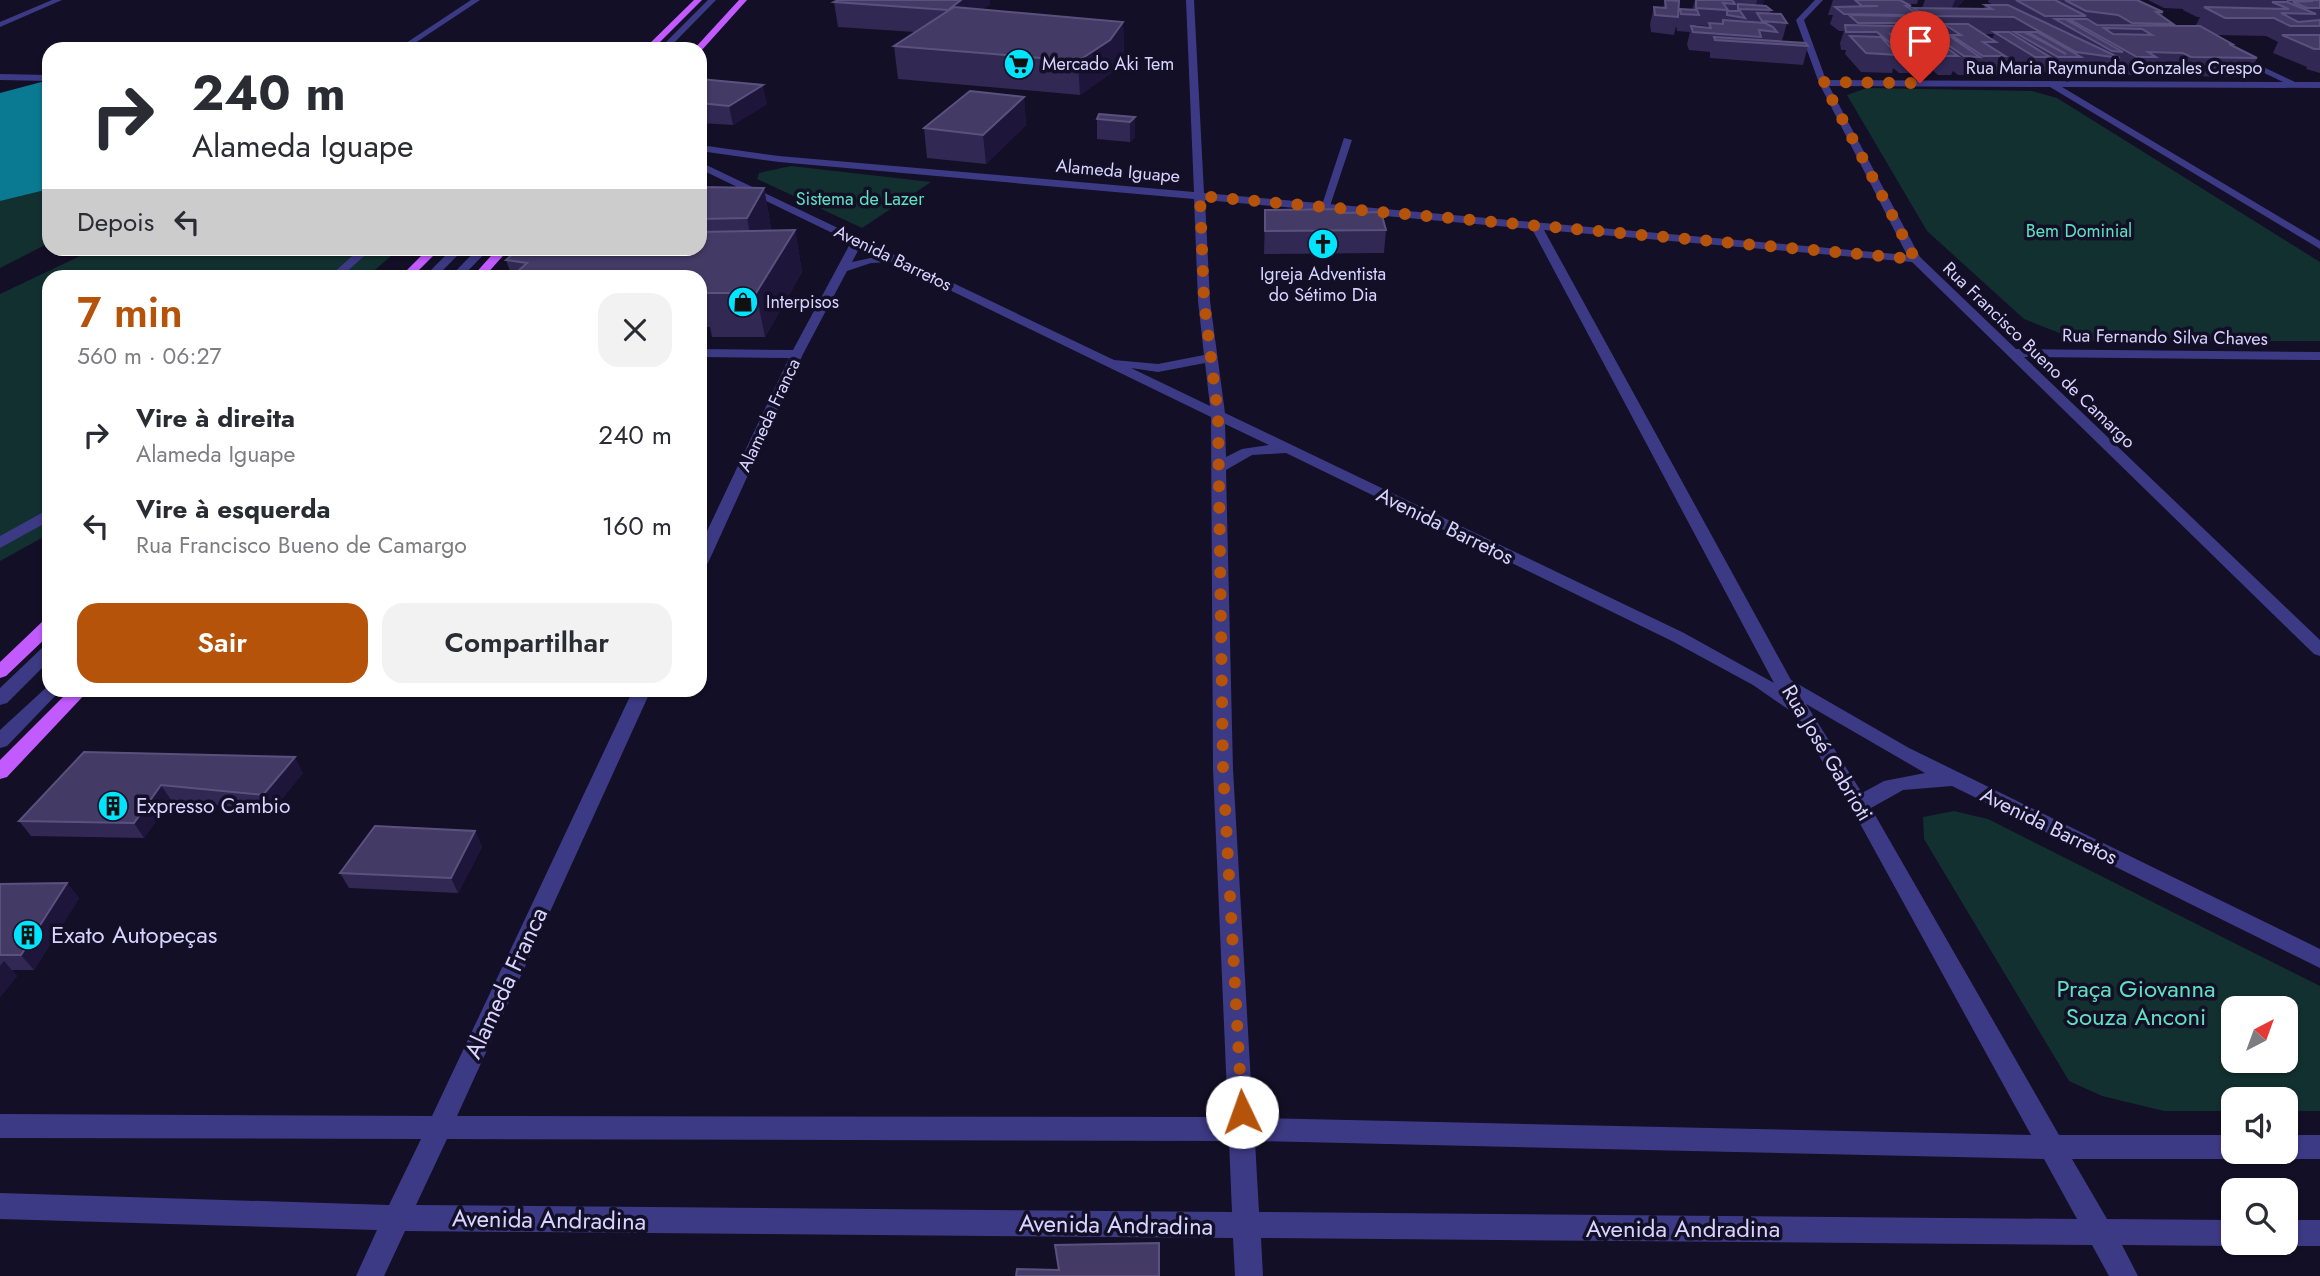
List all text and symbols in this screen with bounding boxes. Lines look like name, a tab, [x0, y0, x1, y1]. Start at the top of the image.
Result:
pin	[1890, 11, 1950, 83]
icon: arrive	[1901, 22, 1939, 60]
supermarket icon: Mercado Aki Tem	[1002, 47, 1036, 81]
place label: Mercado Aki Tem	[1042, 51, 1174, 77]
street label: Rua Maria Raymunda Gonzales Crespo	[1966, 55, 2262, 81]
text: 240 m	[192, 58, 346, 128]
icon: right	[77, 70, 168, 161]
text: Alameda Iguape	[192, 123, 414, 169]
street label: Alameda Iguape	[1055, 153, 1181, 189]
park label: Sistema de Lazer	[796, 186, 925, 212]
text: Depois	[77, 203, 154, 241]
icon: left	[168, 203, 206, 241]
street label: Avenida Barretos	[830, 218, 956, 298]
park label: Bem Dominial	[2026, 218, 2132, 244]
church icon: Igreja Adventista do Sétimo Dia	[1306, 227, 1340, 261]
street label: Rua Francisco Bueno de Camargo	[1937, 256, 2141, 454]
place label: Igreja Adventista do Sétimo Dia	[1260, 261, 1386, 308]
text: 7 min	[77, 282, 183, 343]
shop icon: Interpisos	[726, 285, 760, 319]
place label: Interpisos	[766, 289, 839, 315]
button: close	[598, 293, 672, 367]
street label: Rua Fernando Silva Chaves	[2062, 322, 2268, 352]
text: 560 m · 06:27	[77, 339, 222, 373]
street label: Alameda Franca	[731, 354, 807, 476]
text: Vire à direita	[136, 399, 295, 437]
icon: right	[77, 416, 115, 454]
text: 240 m	[598, 416, 672, 454]
text: Alameda Iguape	[136, 437, 295, 471]
street label: Avenida Barretos	[1371, 480, 1519, 572]
text: Vire à esquerda	[136, 490, 331, 528]
icon: left	[77, 507, 115, 545]
text: 160 m	[602, 507, 672, 545]
text: Rua Francisco Bueno de Camargo	[136, 528, 467, 562]
button: Sair	[77, 603, 368, 683]
button: Compartilhar	[382, 603, 672, 683]
street label: Rua José Gabrioti	[1774, 679, 1880, 827]
street label: Avenida Barretos	[1975, 780, 2123, 872]
building icon: Expresso Cambio	[96, 789, 130, 823]
place label: Expresso Cambio	[136, 791, 291, 821]
street label: Alameda Franca	[455, 901, 556, 1064]
place label: Exato Autopeças	[51, 917, 217, 952]
building icon: Exato Autopeças	[11, 918, 45, 952]
park label: Praça Giovanna Souza Anconi	[2056, 971, 2216, 1034]
north arrow	[2221, 996, 2298, 1073]
map controls	[2221, 996, 2298, 1255]
position arrow	[1205, 1075, 1279, 1149]
button: sound	[2221, 1087, 2298, 1164]
button: search	[2221, 1178, 2298, 1255]
street label: Avenida Andradina	[451, 1200, 647, 1239]
street label: Avenida Andradina	[1018, 1205, 1214, 1244]
street label: Avenida Andradina	[1586, 1211, 1780, 1246]

